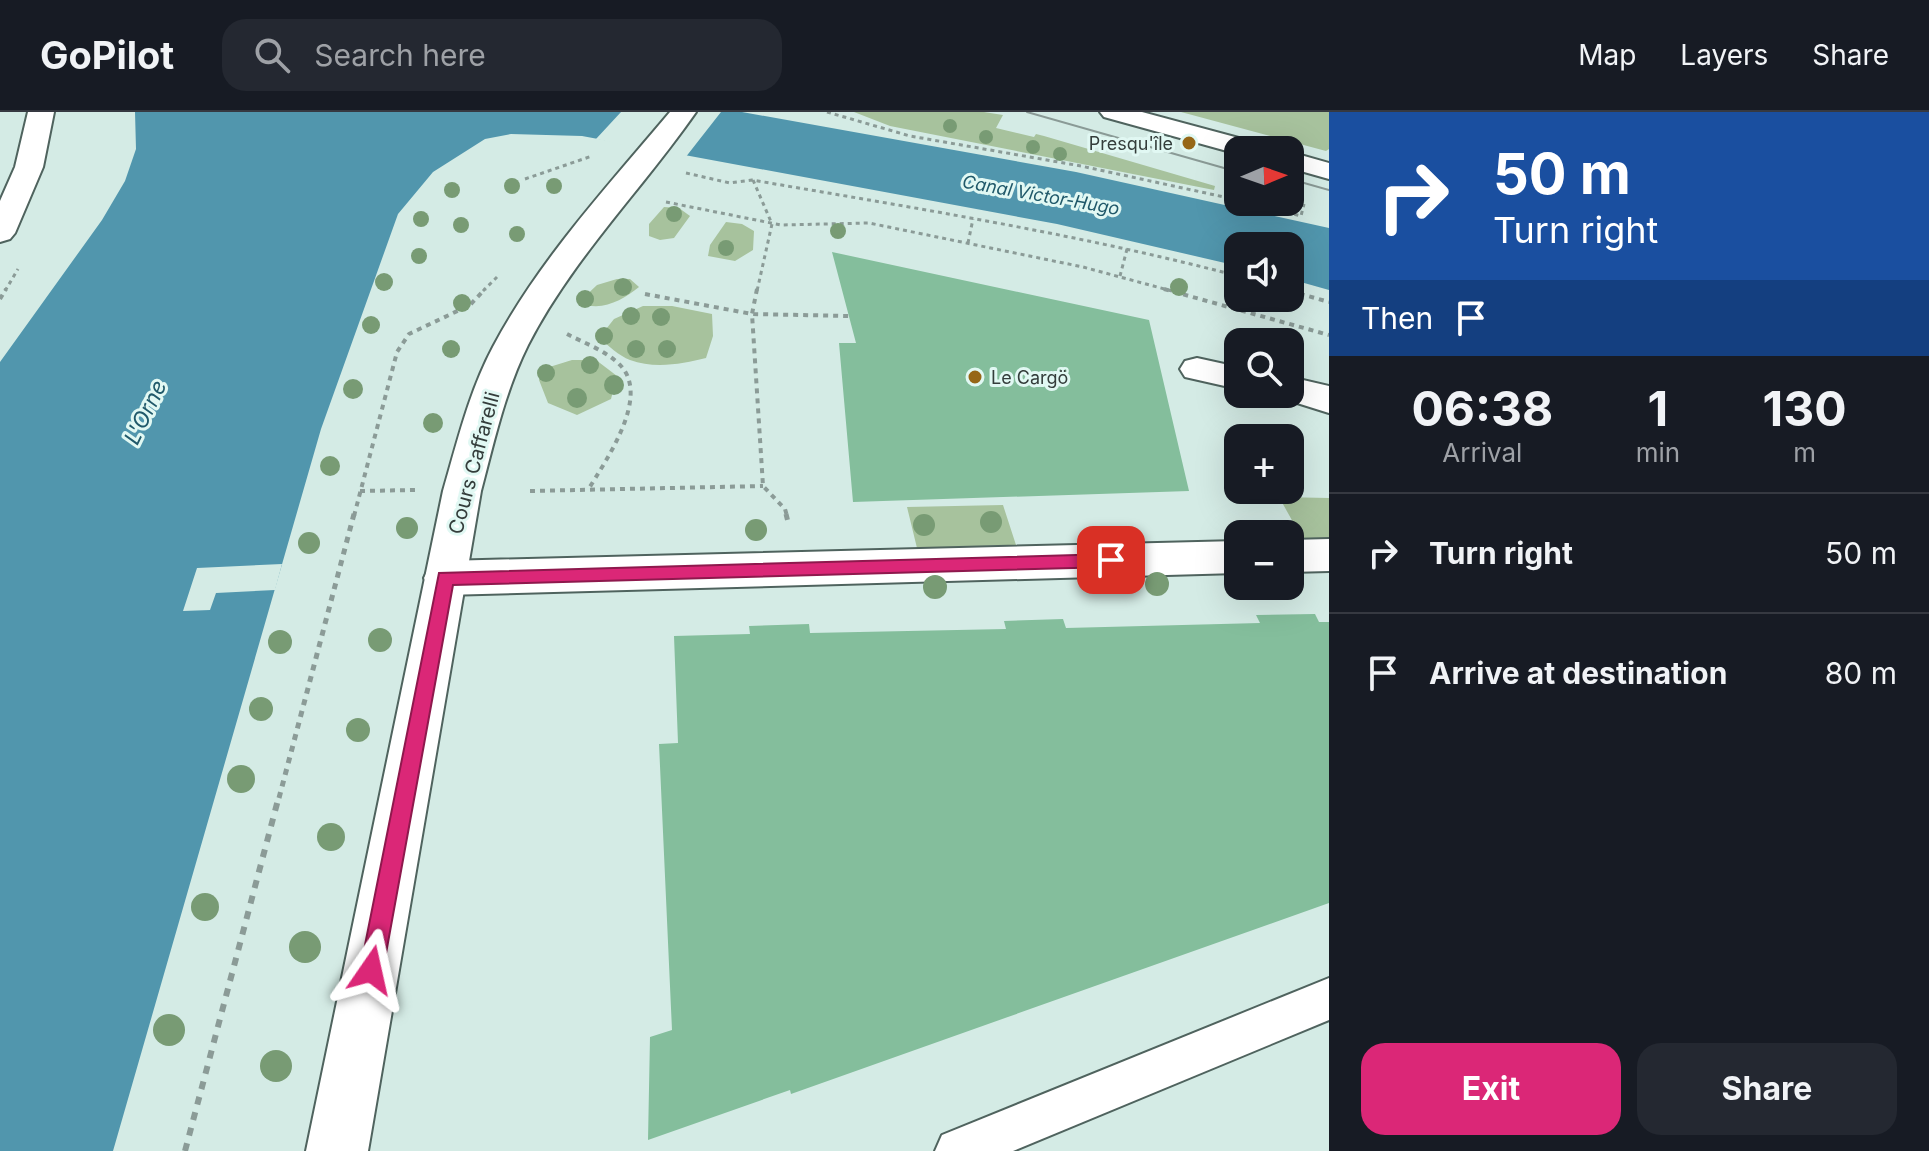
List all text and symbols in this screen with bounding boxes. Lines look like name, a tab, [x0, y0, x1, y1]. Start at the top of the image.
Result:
search box	[222, 19, 782, 91]
text: GoPilot	[40, 32, 174, 78]
icon: search	[250, 33, 294, 77]
text: Search here	[314, 37, 486, 73]
text: Map	[1578, 38, 1636, 72]
text: Layers	[1680, 38, 1768, 72]
text: Share	[1812, 38, 1889, 72]
place label: Presqu'île	[1089, 133, 1173, 154]
marker: Presqu'île	[1180, 134, 1198, 152]
north arrow	[1224, 136, 1304, 216]
map controls	[1224, 136, 1304, 600]
text: 50 m	[1493, 140, 1631, 208]
icon: right	[1361, 144, 1465, 248]
water label: Canal Victor-Hugo	[961, 171, 1121, 219]
text: Turn right	[1493, 208, 1658, 252]
button: sound	[1224, 232, 1304, 312]
icon: arrive	[1449, 296, 1493, 340]
text: Then	[1361, 300, 1433, 336]
button: search	[1224, 328, 1304, 408]
place label: Le Cargö	[991, 367, 1068, 388]
marker: Le Cargö	[966, 368, 984, 386]
water label: L'Orne	[118, 376, 172, 448]
text: 06:38	[1411, 379, 1553, 438]
text: 1	[1648, 379, 1668, 438]
text: 130	[1763, 379, 1847, 438]
street label: Cours Caffarelli	[443, 389, 505, 537]
button: +	[1224, 424, 1304, 504]
text: Arrival	[1442, 437, 1522, 468]
text: min	[1636, 437, 1680, 468]
text: m	[1793, 437, 1816, 468]
button: −	[1224, 520, 1304, 600]
pin	[1077, 526, 1145, 594]
icon: right	[1361, 531, 1405, 575]
text: Turn right	[1429, 535, 1573, 571]
text: 50 m	[1825, 535, 1897, 571]
icon: arrive	[1089, 538, 1133, 582]
icon: arrive	[1361, 651, 1405, 695]
text: Arrive at destination	[1429, 655, 1727, 691]
text: 80 m	[1825, 655, 1897, 691]
position arrow	[329, 928, 413, 1012]
button: Exit	[1361, 1043, 1621, 1135]
button: Share	[1637, 1043, 1897, 1135]

